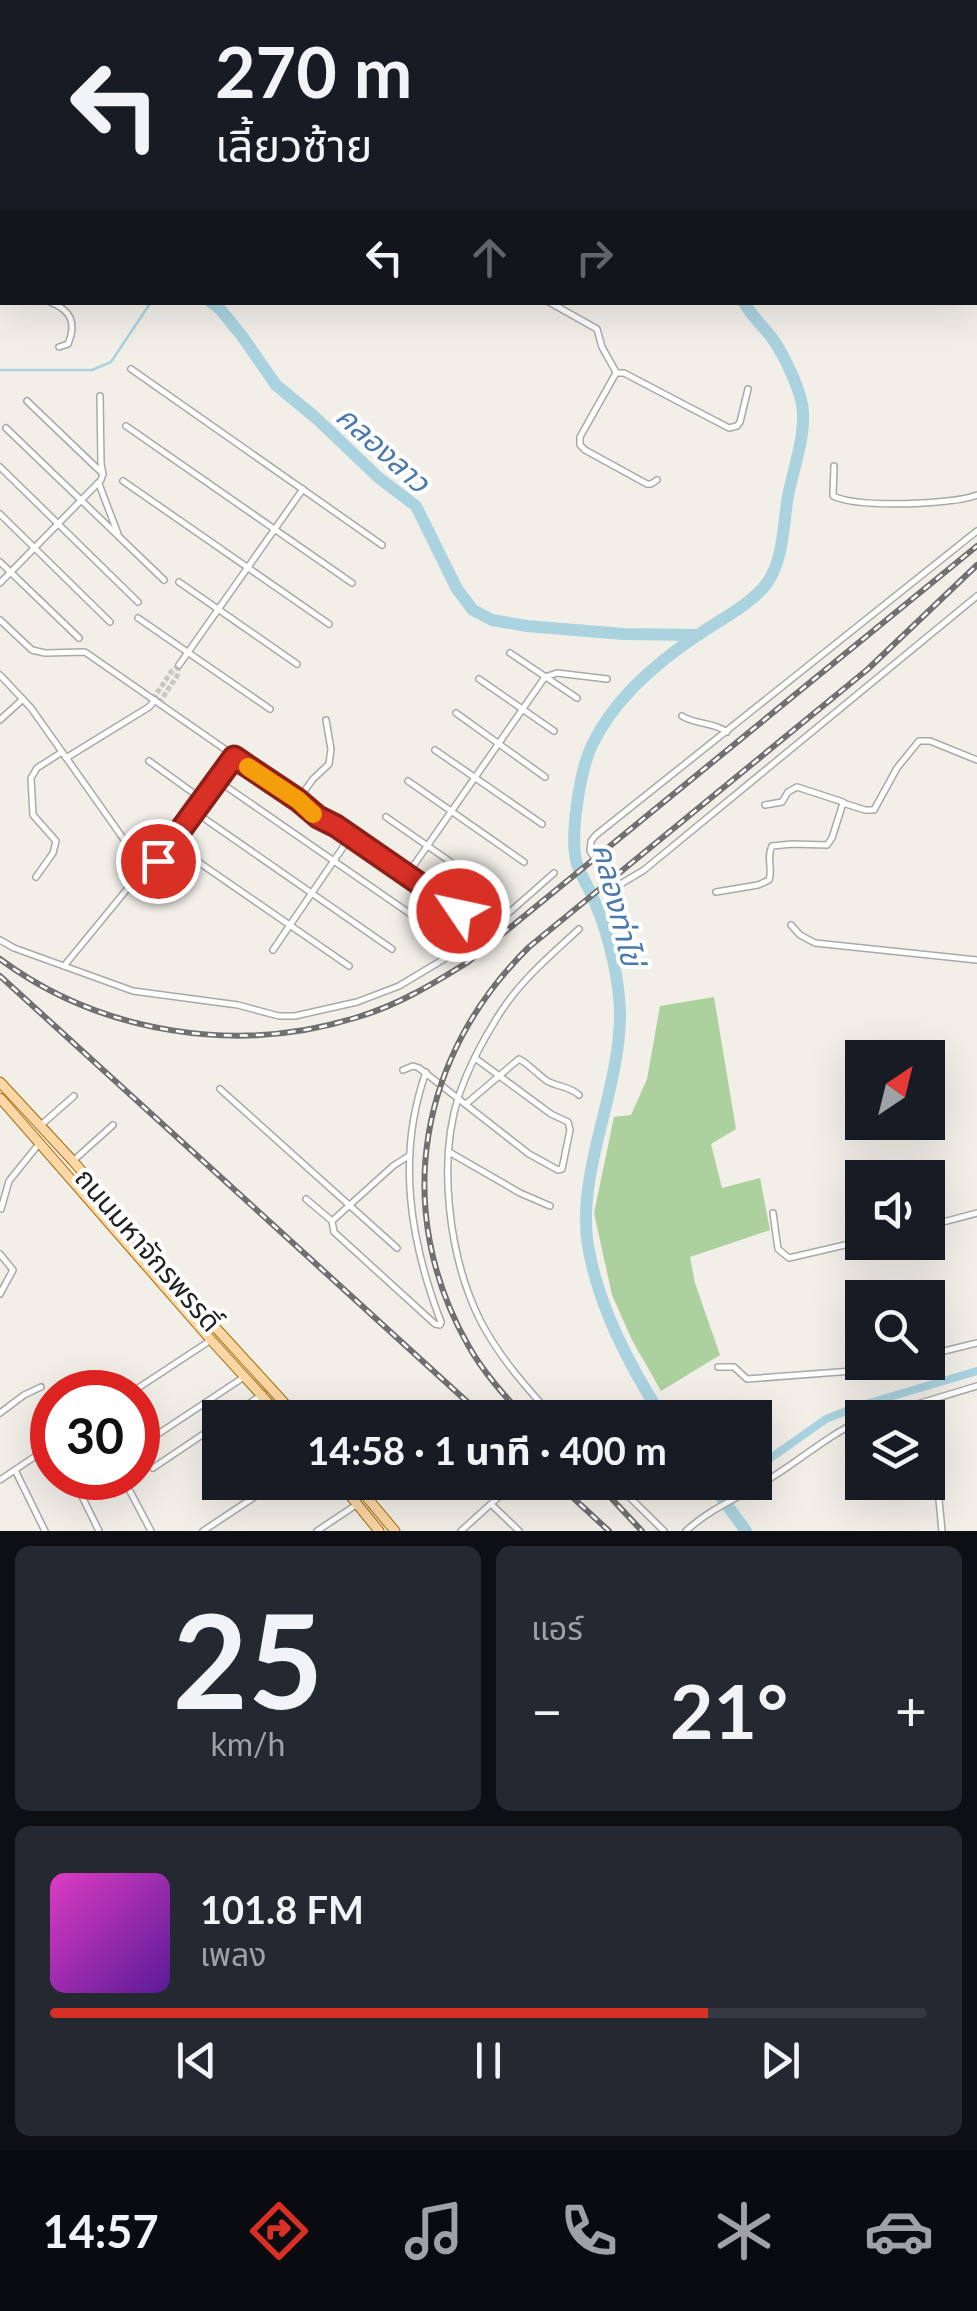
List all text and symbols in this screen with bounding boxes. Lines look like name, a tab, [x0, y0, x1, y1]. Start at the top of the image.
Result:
text: 270 m	[215, 29, 412, 113]
icon: left	[50, 40, 180, 170]
text: เลี้ยวซ้าย	[215, 118, 372, 172]
icon: left	[357, 230, 412, 285]
icon: ahead	[462, 230, 517, 285]
icon: right	[567, 230, 622, 285]
water label: คลองลาว	[330, 397, 439, 500]
pin	[116, 819, 201, 904]
icon: arrive	[131, 834, 186, 889]
water label: คลองท่าไข่	[586, 839, 653, 973]
position arrow	[407, 859, 511, 963]
north arrow	[845, 1040, 945, 1140]
map controls	[845, 1040, 945, 1500]
street label: ถนนมหาจักรพรรดิ์	[69, 1160, 229, 1338]
button: sound	[845, 1160, 945, 1260]
button: search	[845, 1280, 945, 1380]
speed limit sign: 30	[30, 1370, 160, 1500]
button: layers	[845, 1400, 945, 1500]
text: 14:58 · 1 นาที · 400 m	[307, 1427, 667, 1473]
text: 25	[173, 1581, 323, 1737]
text: แอร์	[531, 1608, 583, 1647]
text: 21°	[670, 1665, 788, 1755]
text: −	[531, 1677, 563, 1743]
text: +	[895, 1677, 927, 1743]
text: km/h	[211, 1724, 285, 1763]
text: 101.8 FM	[200, 1886, 364, 1932]
text: เพลง	[200, 1934, 267, 1973]
icon: previous	[169, 2033, 224, 2088]
icon: pause	[461, 2033, 516, 2088]
icon: next	[753, 2033, 808, 2088]
icon: directions	[244, 2196, 314, 2266]
icon: music	[399, 2196, 469, 2266]
icon: phone	[554, 2196, 624, 2266]
icon: climate	[709, 2196, 779, 2266]
icon: car	[864, 2196, 934, 2266]
text: 14:57	[43, 2204, 159, 2258]

